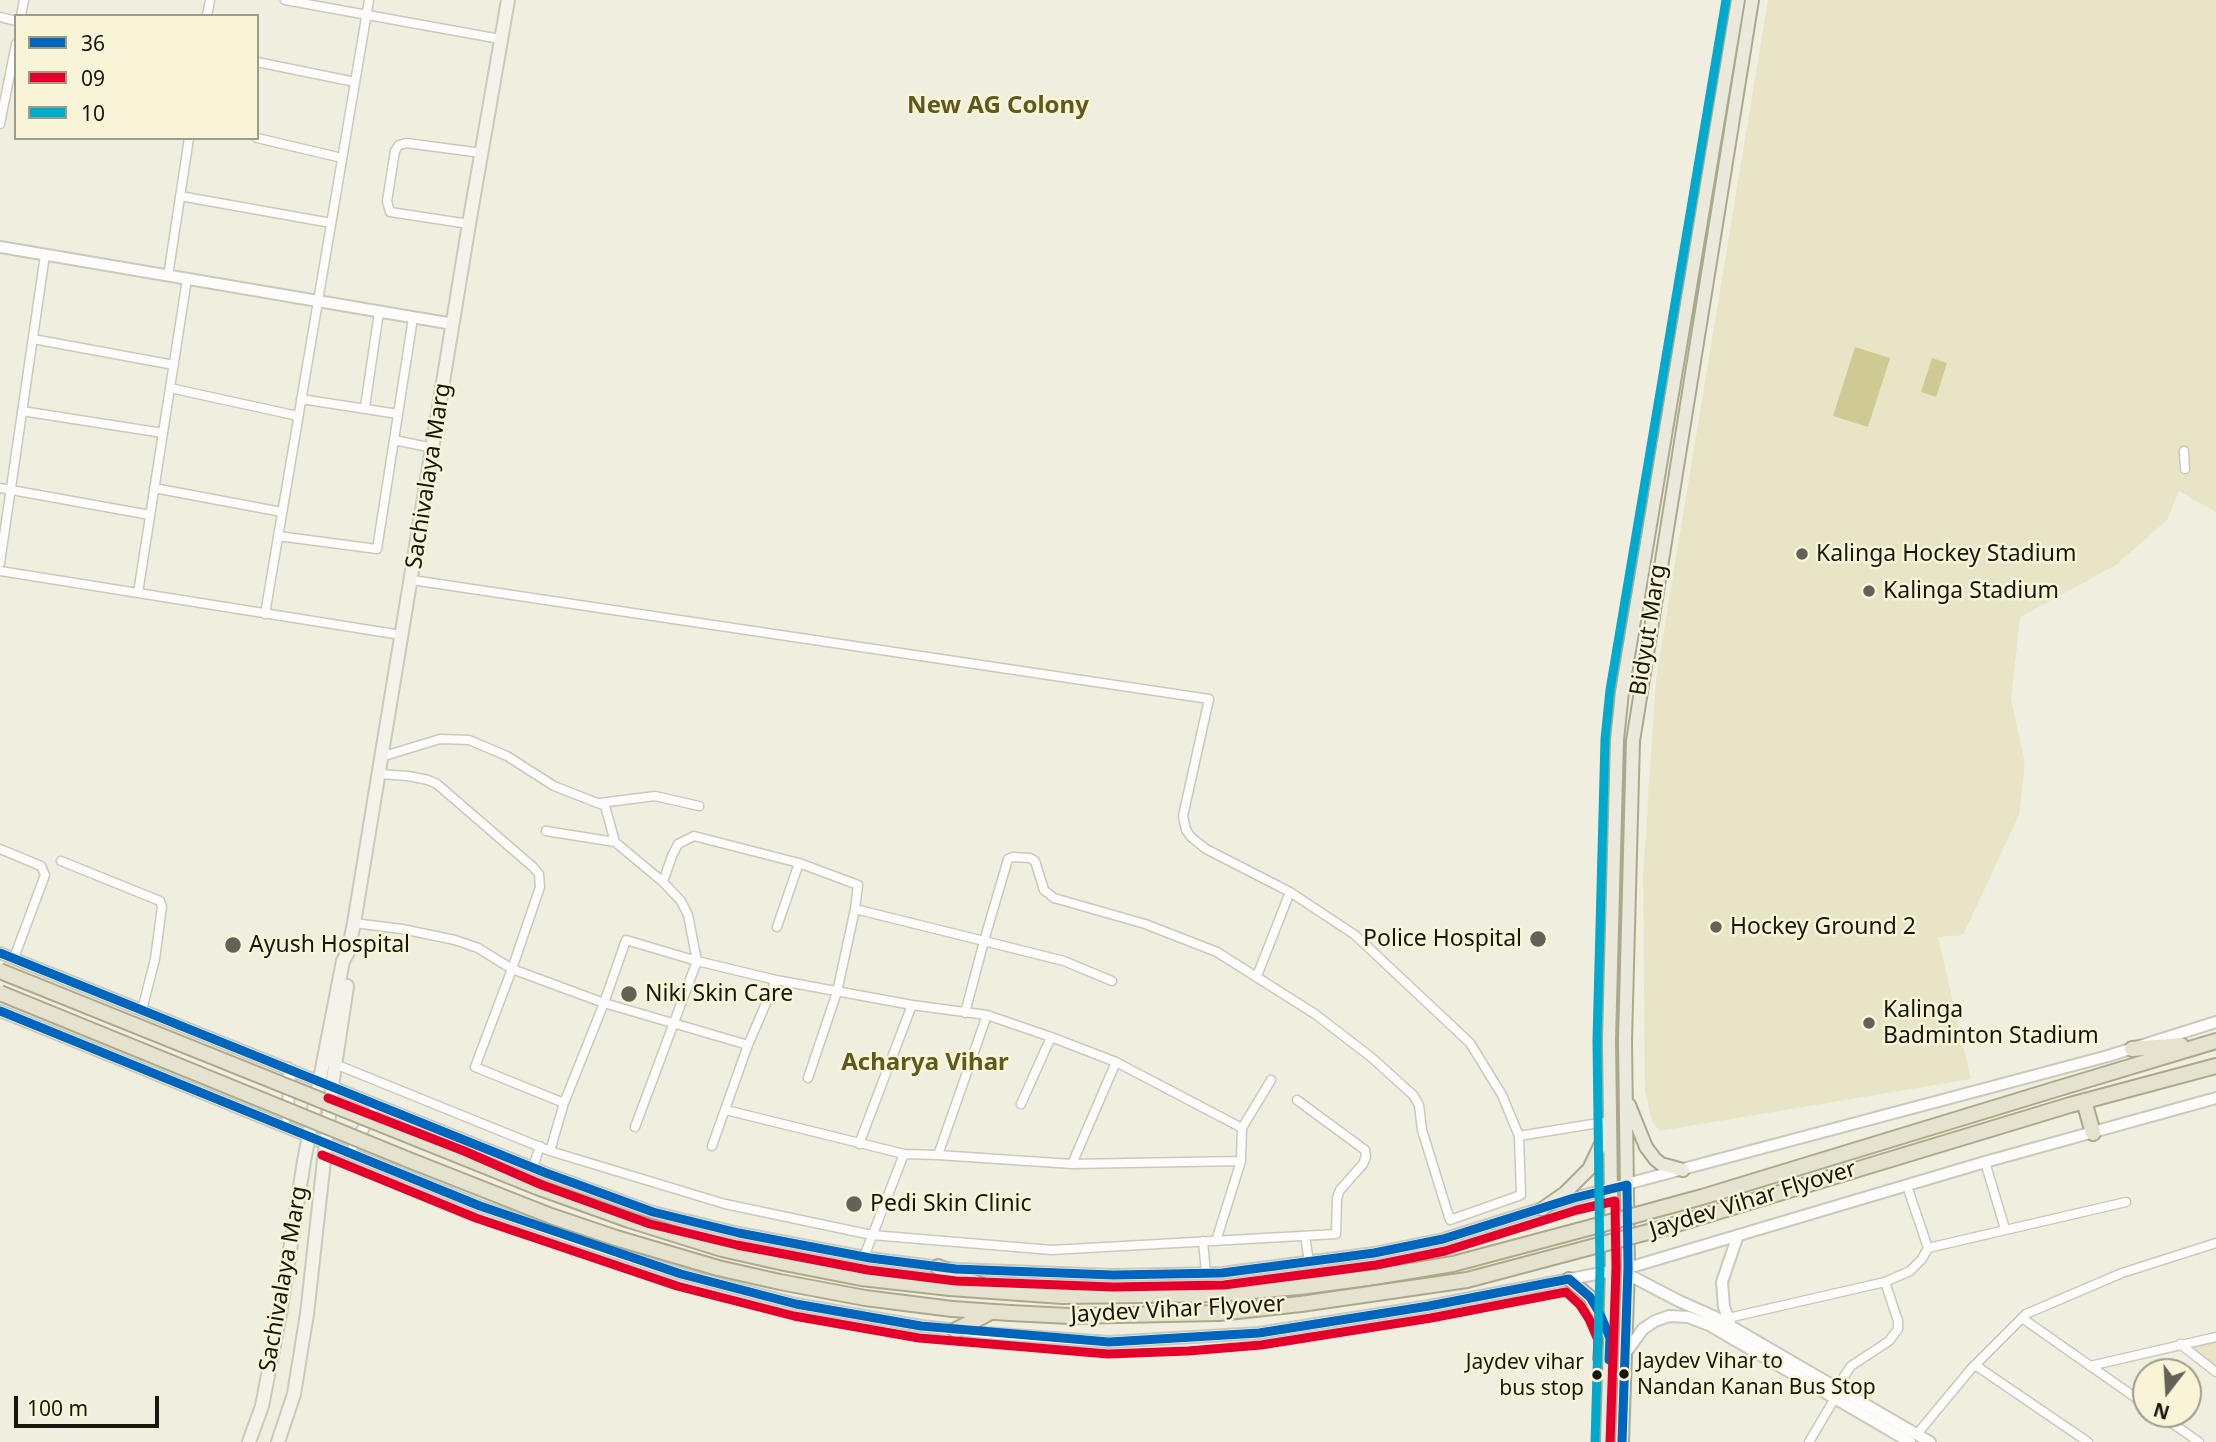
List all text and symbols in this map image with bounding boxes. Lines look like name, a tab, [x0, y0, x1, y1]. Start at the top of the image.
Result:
legend	[14, 14, 259, 140]
text: 36	[81, 29, 105, 57]
text: 09	[81, 64, 105, 92]
district label: New AG Colony	[907, 92, 1089, 120]
text: 10	[81, 99, 105, 127]
street label: Sachivalaya Marg	[401, 381, 457, 571]
place label: Kalinga Hockey Stadium	[1816, 540, 2076, 568]
marker: Kalinga Hockey Stadium	[1794, 546, 1810, 562]
street label: Bidyut Marg	[1625, 562, 1673, 698]
place label: Kalinga Stadium	[1883, 577, 2059, 605]
marker: Kalinga Stadium	[1861, 583, 1877, 599]
place label: Hockey Ground 2	[1730, 913, 1916, 941]
marker: Hockey Ground 2	[1708, 919, 1724, 935]
place label: Police Hospital	[1363, 925, 1522, 953]
marker: Police Hospital	[1528, 929, 1548, 949]
place label: Ayush Hospital	[249, 931, 410, 959]
marker: Ayush Hospital	[223, 935, 243, 955]
place label: Niki Skin Care	[645, 980, 793, 1008]
marker: Niki Skin Care	[619, 984, 639, 1004]
place label: Kalinga Badminton Stadium	[1883, 996, 2099, 1050]
marker: Kalinga Badminton Stadium	[1861, 1015, 1877, 1031]
district label: Acharya Vihar	[841, 1049, 1009, 1077]
street label: Jaydev Vihar Flyover	[1646, 1155, 1860, 1245]
street label: Sachivalaya Marg	[254, 1184, 314, 1374]
place label: Pedi Skin Clinic	[870, 1190, 1032, 1218]
marker: Pedi Skin Clinic	[844, 1194, 864, 1214]
street label: Jaydev Vihar Flyover	[1070, 1291, 1286, 1329]
place label: Jaydev Vihar to Nandan Kanan Bus Stop	[1637, 1349, 1876, 1399]
place label: Jaydev vihar bus stop	[1466, 1350, 1584, 1400]
north arrow	[2132, 1358, 2202, 1428]
marker: Jaydev Vihar to Nandan Kanan Bus Stop	[1617, 1367, 1631, 1381]
marker: Jaydev vihar bus stop	[1590, 1368, 1604, 1382]
scale bar	[18, 1382, 163, 1426]
text: 100 m	[27, 1394, 88, 1422]
text: N	[2150, 1396, 2173, 1426]

